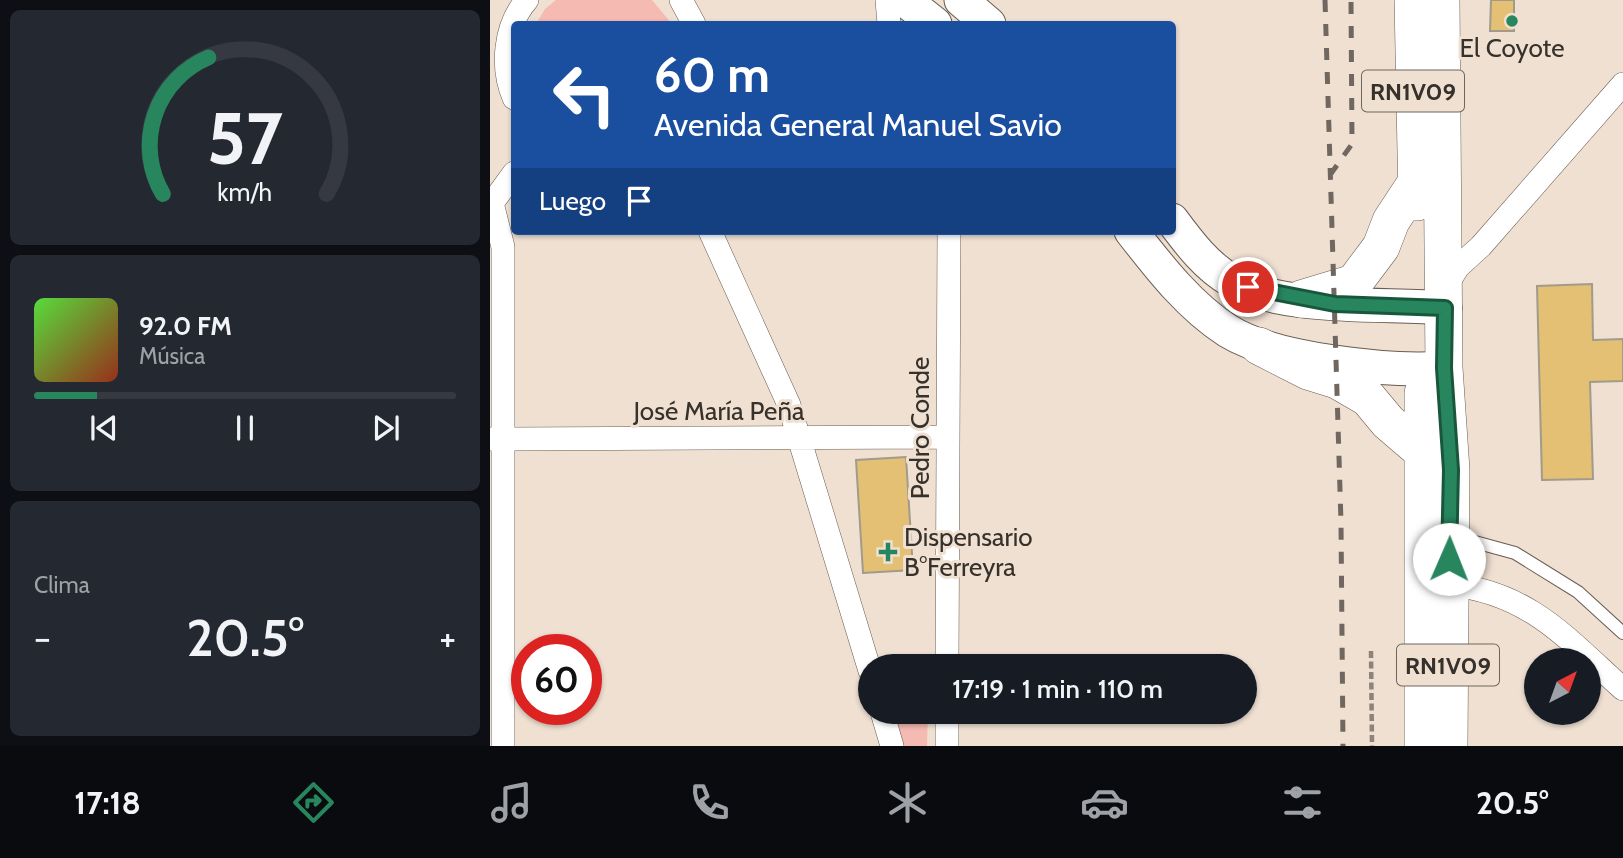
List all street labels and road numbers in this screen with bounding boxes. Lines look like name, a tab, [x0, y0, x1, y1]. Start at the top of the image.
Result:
road number: RN1V09	[1362, 70, 1464, 112]
street label: Pedro Conde	[904, 357, 936, 499]
street label: José María Peña	[633, 395, 805, 427]
road number: RN1V09	[1397, 644, 1499, 686]

